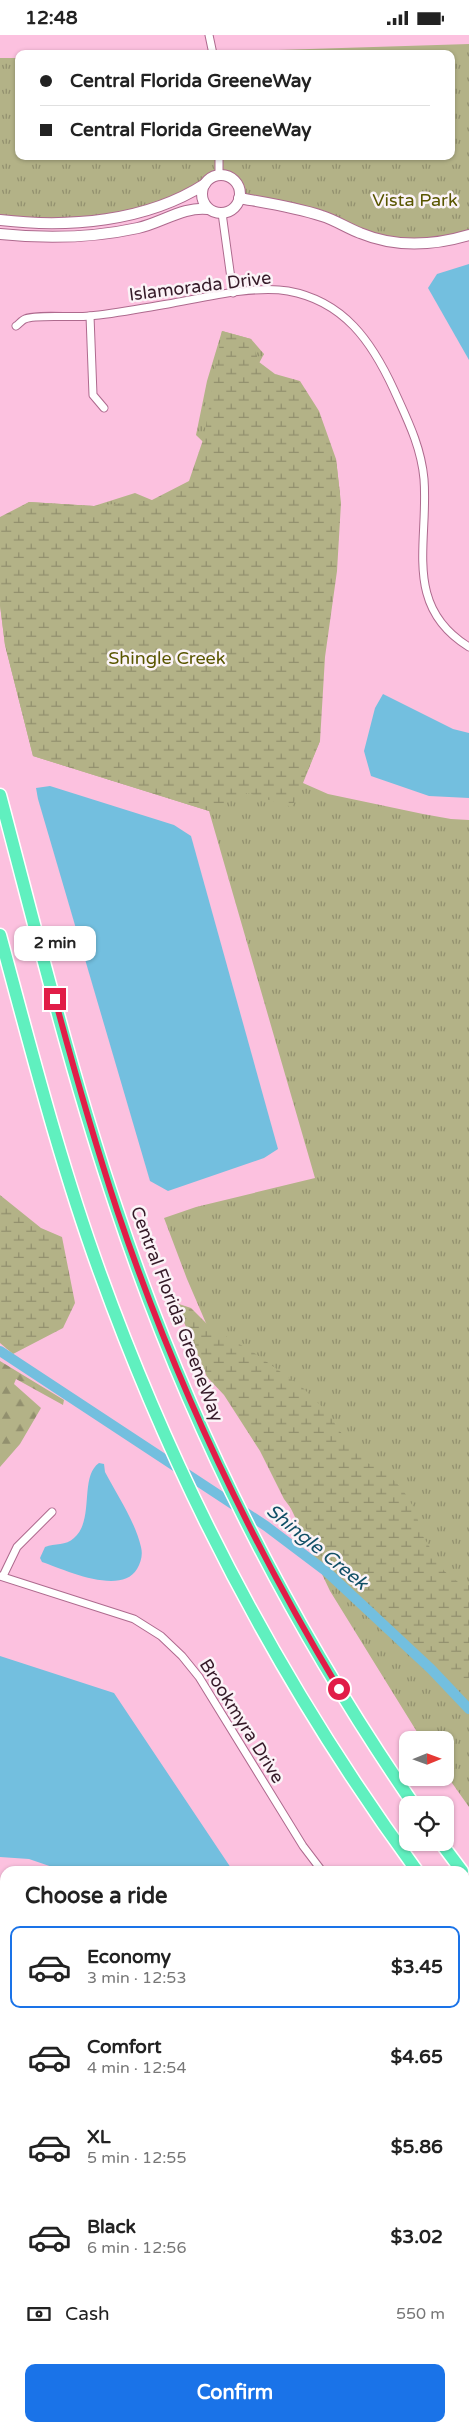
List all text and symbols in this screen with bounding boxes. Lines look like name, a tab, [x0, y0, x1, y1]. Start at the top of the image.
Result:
text: 12:48	[25, 7, 78, 29]
text: Central Florida GreeneWay	[70, 70, 312, 92]
text: Central Florida GreeneWay	[70, 119, 312, 141]
park label: Vista Park	[372, 189, 458, 211]
street label: Islamorada Drive	[128, 266, 272, 306]
park label: Shingle Creek	[108, 647, 226, 669]
callout: 2 min	[14, 927, 96, 961]
text: 2 min	[34, 933, 76, 953]
route end	[44, 988, 66, 1010]
street label: Central Florida GreeneWay	[126, 1203, 228, 1425]
water label: Shingle Creek	[262, 1500, 373, 1596]
street label: Brookmyra Drive	[195, 1655, 289, 1787]
route start	[328, 1678, 350, 1700]
north arrow	[399, 1731, 454, 1786]
map controls	[399, 1731, 454, 1851]
button: locate	[399, 1796, 454, 1851]
text: Choose a ride	[25, 1883, 168, 1909]
icon: car	[27, 1945, 72, 1990]
text: Economy	[87, 1946, 171, 1968]
text: $3.45	[391, 1956, 443, 1978]
text: 3 min · 12:53	[87, 1968, 186, 1988]
icon: car	[27, 2035, 72, 2080]
text: Comfort	[87, 2036, 161, 2058]
text: $4.65	[391, 2046, 443, 2068]
text: 4 min · 12:54	[87, 2058, 186, 2078]
icon: car	[27, 2125, 72, 2170]
text: XL	[87, 2126, 111, 2148]
text: $5.86	[391, 2136, 443, 2158]
text: 5 min · 12:55	[87, 2148, 186, 2168]
icon: car	[27, 2215, 72, 2260]
text: Black	[87, 2216, 136, 2238]
text: $3.02	[391, 2226, 443, 2248]
text: 6 min · 12:56	[87, 2238, 186, 2258]
icon: cash	[25, 2300, 53, 2328]
text: Cash	[65, 2303, 110, 2325]
text: 550 m	[396, 2304, 445, 2324]
button: Confirm	[25, 2364, 445, 2422]

